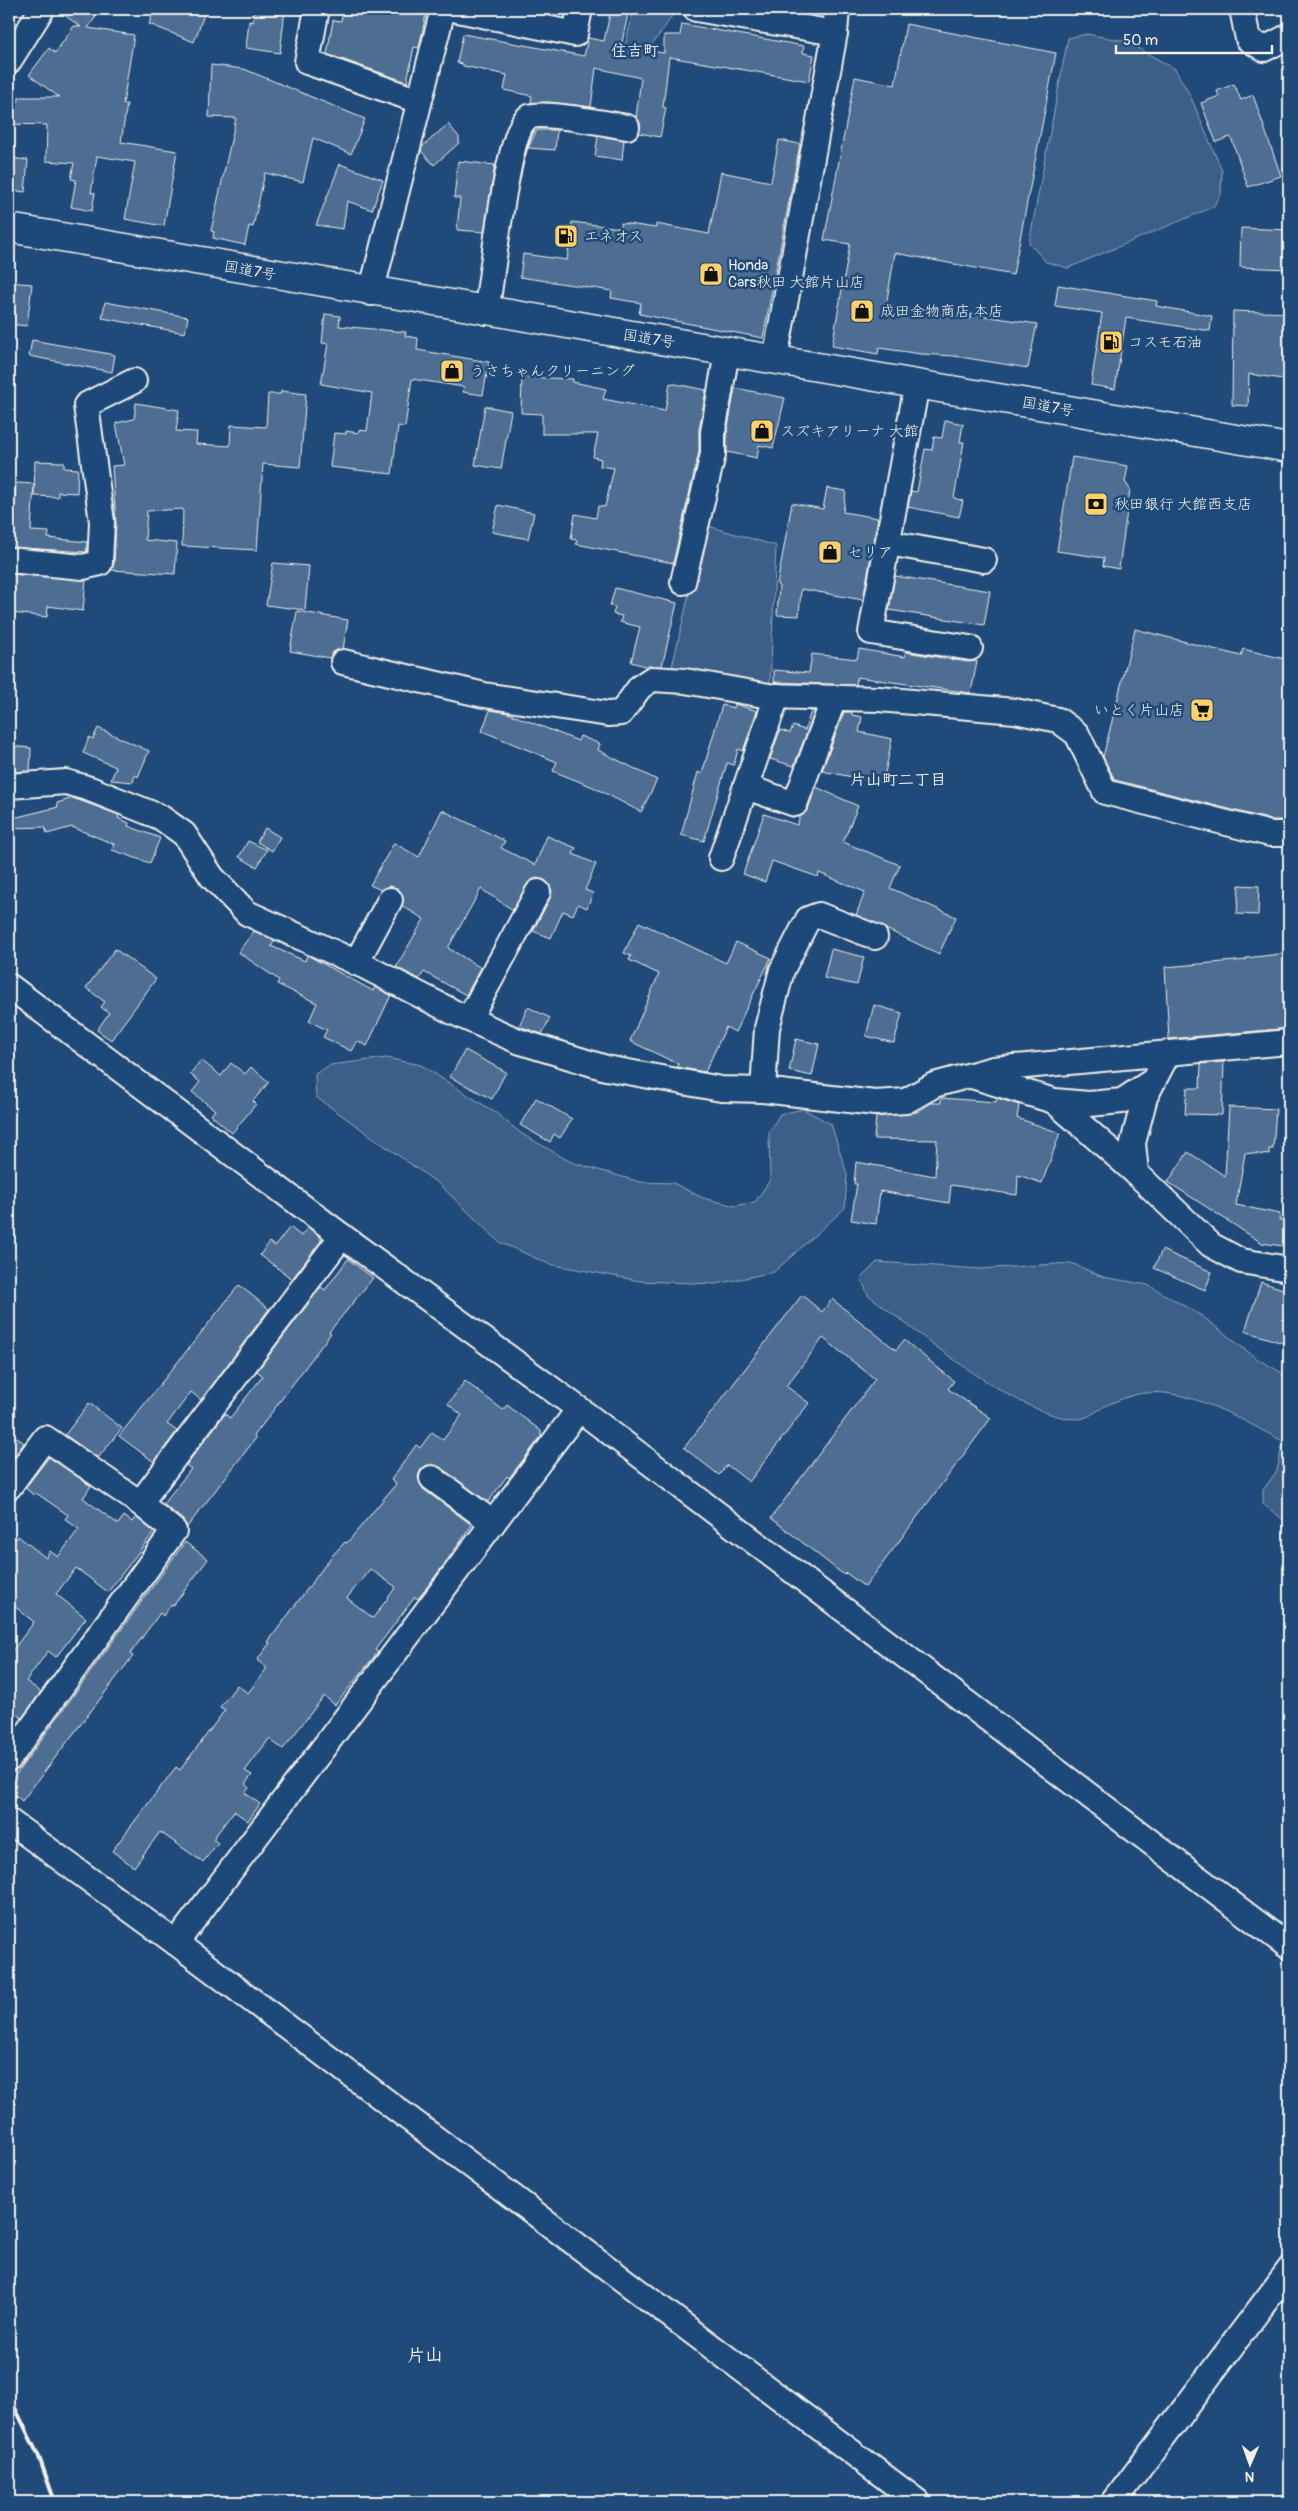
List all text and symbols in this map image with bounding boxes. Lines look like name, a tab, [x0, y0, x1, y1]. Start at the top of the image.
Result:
scale bar	[1116, 22, 1272, 54]
text: 50 m	[1123, 31, 1158, 50]
district label: 住吉町	[611, 41, 659, 61]
fuel station icon: エネオス	[553, 223, 579, 249]
place label: エネオス	[584, 227, 643, 246]
place label: Honda Cars秋田 大館片山店	[728, 256, 865, 292]
street label: 国道7号	[222, 257, 278, 285]
shop icon: Honda Cars秋田 大館片山店	[698, 261, 724, 287]
shop icon: 成田金物商店 本店	[849, 298, 875, 324]
place label: 成田金物商店 本店	[880, 302, 1003, 321]
street label: 国道7号	[621, 325, 677, 353]
fuel station icon: コスモ石油	[1098, 329, 1124, 355]
place label: コスモ石油	[1128, 333, 1202, 352]
shop icon: うさちゃんクリーニング	[439, 358, 465, 384]
place label: うさちゃんクリーニング	[470, 362, 635, 381]
street label: 国道7号	[1020, 393, 1076, 421]
shop icon: スズキアリーナ 大館	[749, 418, 775, 444]
place label: スズキアリーナ 大館	[780, 422, 919, 441]
bank icon: 秋田銀行 大館西支店	[1083, 491, 1109, 517]
place label: 秋田銀行 大館西支店	[1114, 495, 1252, 514]
shop icon: セリア	[817, 539, 843, 565]
place label: セリア	[848, 543, 893, 562]
supermarket icon: いとく片山店	[1189, 697, 1215, 723]
place label: いとく片山店	[1094, 701, 1184, 720]
district label: 片山町二丁目	[850, 770, 946, 790]
district label: 片山	[407, 2344, 443, 2367]
north arrow	[1226, 2438, 1276, 2488]
text: N	[1245, 2468, 1255, 2485]

